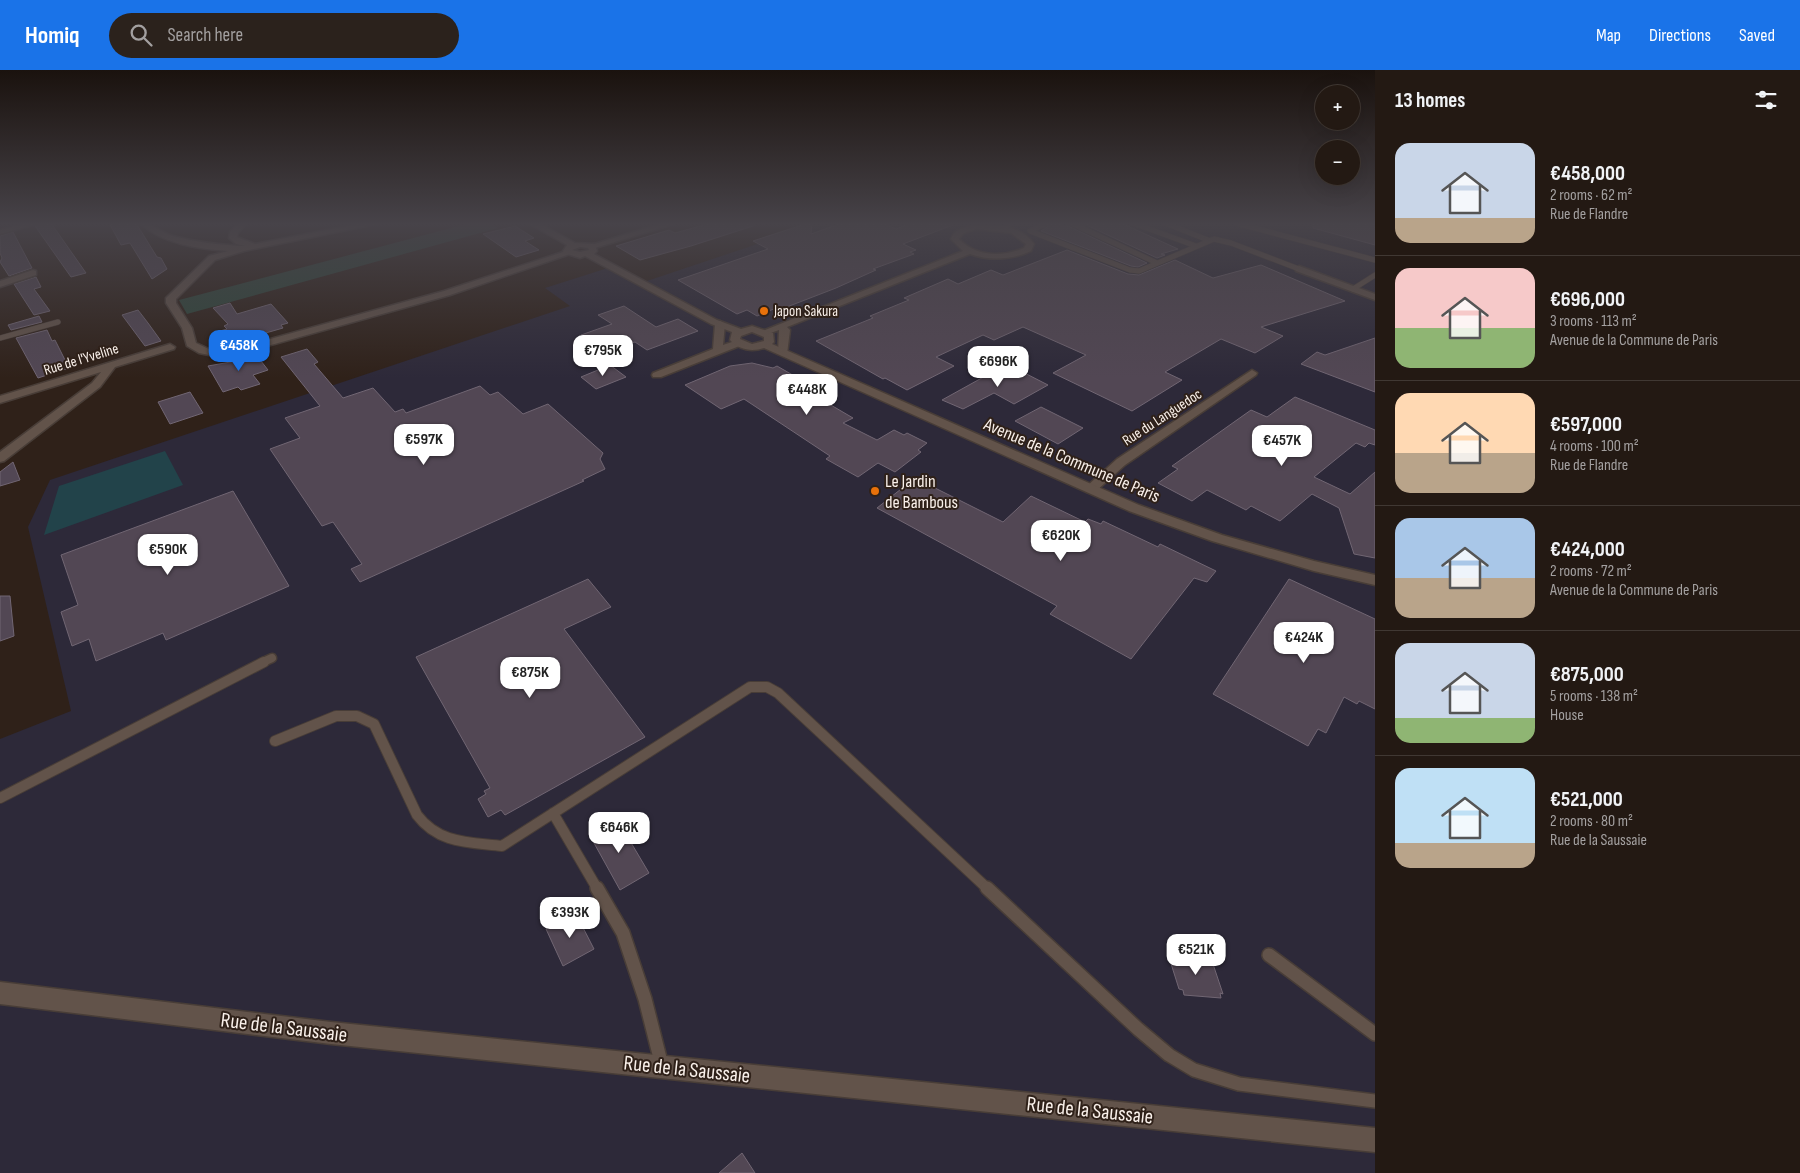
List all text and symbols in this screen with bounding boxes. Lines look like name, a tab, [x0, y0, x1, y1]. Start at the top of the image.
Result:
search box	[109, 13, 459, 58]
text: Homiq	[25, 21, 79, 50]
icon: search	[127, 21, 155, 49]
text: Search here	[167, 24, 243, 47]
text: Map	[1596, 25, 1621, 46]
text: Directions	[1649, 25, 1711, 46]
text: Saved	[1739, 25, 1775, 46]
map controls	[1315, 85, 1360, 185]
button: +	[1315, 85, 1360, 130]
icon: filters	[1752, 86, 1780, 114]
text: 13 homes	[1395, 88, 1465, 113]
button: −	[1315, 140, 1360, 185]
text: €458,000	[1550, 161, 1625, 186]
icon: home	[1435, 163, 1495, 223]
text: 2 rooms · 62 m²	[1550, 186, 1633, 205]
text: Rue de Flandre	[1550, 205, 1628, 224]
text: €696,000	[1550, 287, 1625, 312]
icon: home	[1435, 288, 1495, 348]
place label: Japon Sakura	[773, 302, 838, 321]
marker: Japon Sakura	[758, 305, 770, 317]
text: 3 rooms · 113 m²	[1550, 312, 1637, 331]
pin: €458K	[204, 330, 274, 372]
text: Avenue de la Commune de Paris	[1550, 331, 1718, 350]
pin: €795K	[568, 334, 638, 377]
text: €458K	[220, 336, 258, 355]
street label: Rue de l'Yveline	[41, 339, 121, 380]
text: €795K	[584, 341, 622, 360]
pin: €696K	[963, 346, 1033, 388]
text: €696K	[979, 352, 1017, 371]
pin: €448K	[772, 374, 842, 416]
text: €448K	[787, 380, 827, 399]
street label: Rue du Languedoc	[1119, 385, 1206, 450]
text: €597,000	[1550, 412, 1622, 437]
street label: Avenue de la Commune de Paris	[980, 413, 1163, 507]
icon: home	[1435, 413, 1495, 473]
pin: €597K	[389, 424, 459, 466]
pin: €457K	[1247, 424, 1317, 467]
text: €597K	[405, 430, 443, 449]
text: €457K	[1263, 431, 1301, 450]
text: 4 rooms · 100 m²	[1550, 437, 1639, 456]
text: Rue de Flandre	[1550, 456, 1628, 475]
place label: Le Jardin de Bambous	[885, 471, 958, 513]
marker: Le Jardin de Bambous	[869, 485, 881, 497]
pin: €620K	[1026, 520, 1096, 562]
text: €620K	[1042, 526, 1080, 545]
pin: €590K	[133, 534, 203, 576]
text: €424,000	[1550, 537, 1625, 562]
icon: home	[1435, 538, 1495, 598]
text: €590K	[149, 540, 187, 559]
text: 2 rooms · 72 m²	[1550, 562, 1632, 581]
text: Avenue de la Commune de Paris	[1550, 581, 1718, 600]
pin: €424K	[1269, 622, 1339, 664]
text: €424K	[1285, 628, 1323, 647]
pin: €875K	[495, 656, 565, 699]
text: €875,000	[1550, 662, 1624, 687]
text: €875K	[511, 663, 549, 682]
icon: home	[1435, 663, 1495, 723]
text: 5 rooms · 138 m²	[1550, 687, 1638, 706]
text: House	[1550, 706, 1584, 725]
text: €521,000	[1550, 787, 1623, 812]
icon: home	[1435, 788, 1495, 848]
pin: €646K	[584, 812, 654, 854]
text: 2 rooms · 80 m²	[1550, 812, 1633, 831]
text: €646K	[600, 818, 638, 837]
text: Rue de la Saussaie	[1550, 831, 1647, 850]
pin: €393K	[535, 896, 605, 939]
text: €393K	[551, 903, 589, 922]
pin: €521K	[1161, 934, 1231, 976]
text: €521K	[1178, 940, 1214, 959]
street label: Rue de la Saussaie	[219, 1007, 349, 1048]
street label: Rue de la Saussaie	[622, 1050, 751, 1089]
street label: Rue de la Saussaie	[1025, 1091, 1154, 1130]

